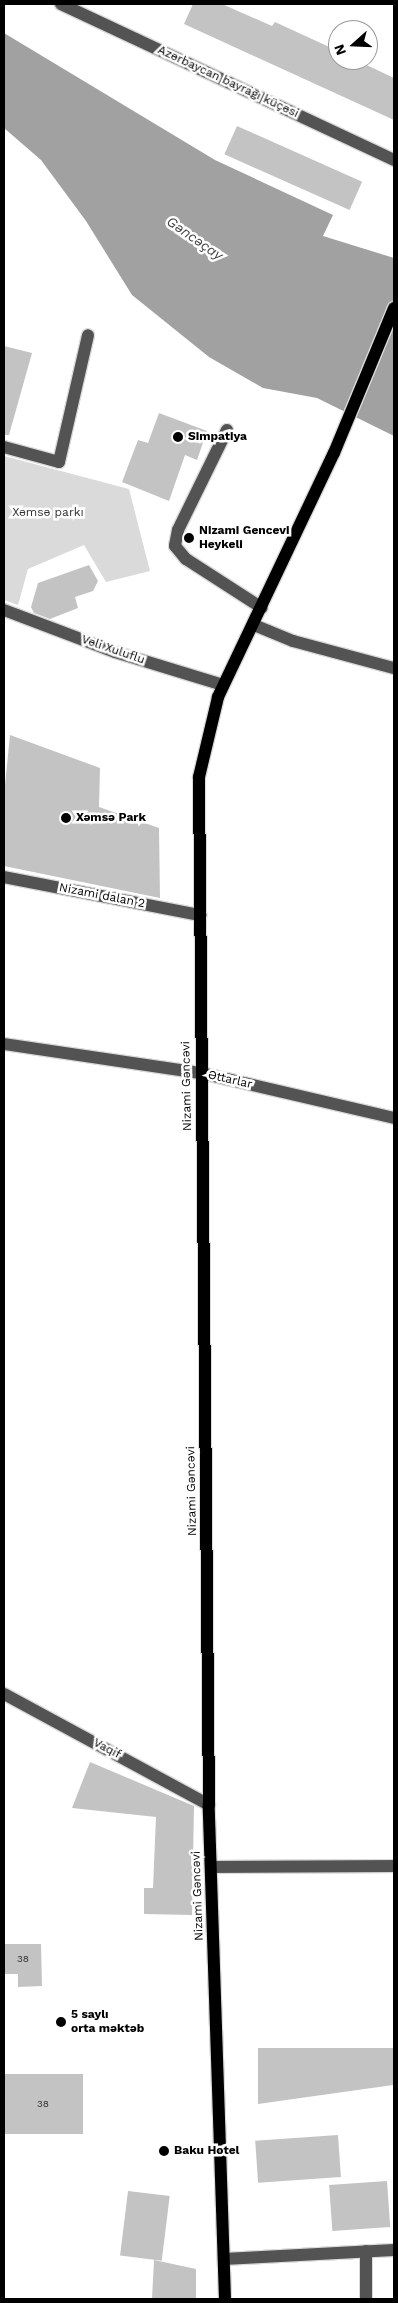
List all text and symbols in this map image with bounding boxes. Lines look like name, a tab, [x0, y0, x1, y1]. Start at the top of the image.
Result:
north arrow	[328, 20, 378, 70]
text: N	[331, 42, 349, 57]
street label: Azərbaycan bayrağı küçəsi	[155, 43, 301, 121]
water label: Gəncəçay	[164, 213, 226, 263]
place label: Simpatiya	[188, 430, 247, 444]
marker: Simpatiya	[172, 431, 184, 443]
park label: Xəmsə parkı	[12, 506, 84, 520]
place label: Nizami Gencevi Heykeli	[199, 524, 290, 552]
marker: Nizami Gencevi Heykeli	[183, 532, 195, 544]
street label: Vəli Xuluflu	[79, 632, 147, 668]
place label: Xəmsə Park	[76, 811, 146, 825]
marker: Xəmsə Park	[60, 812, 72, 824]
street label: Nizami dalan 2	[58, 881, 146, 911]
street label: Nizami Gəncəvi	[179, 1041, 195, 1131]
street label: Əttarlar	[207, 1068, 253, 1092]
street label: Nizami Gəncəvi	[184, 1446, 200, 1536]
street label: Vaqif	[91, 1736, 123, 1762]
street label: Nizami Gəncəvi	[189, 1851, 207, 1941]
house number: 38	[17, 1953, 29, 1965]
place label: 5 saylı orta məktəb	[71, 2008, 144, 2036]
marker: 5 saylı orta məktəb	[55, 2016, 67, 2028]
house number: 38	[37, 2098, 49, 2110]
place label: Baku Hotel	[174, 2144, 240, 2158]
marker: Baku Hotel	[158, 2145, 170, 2157]

